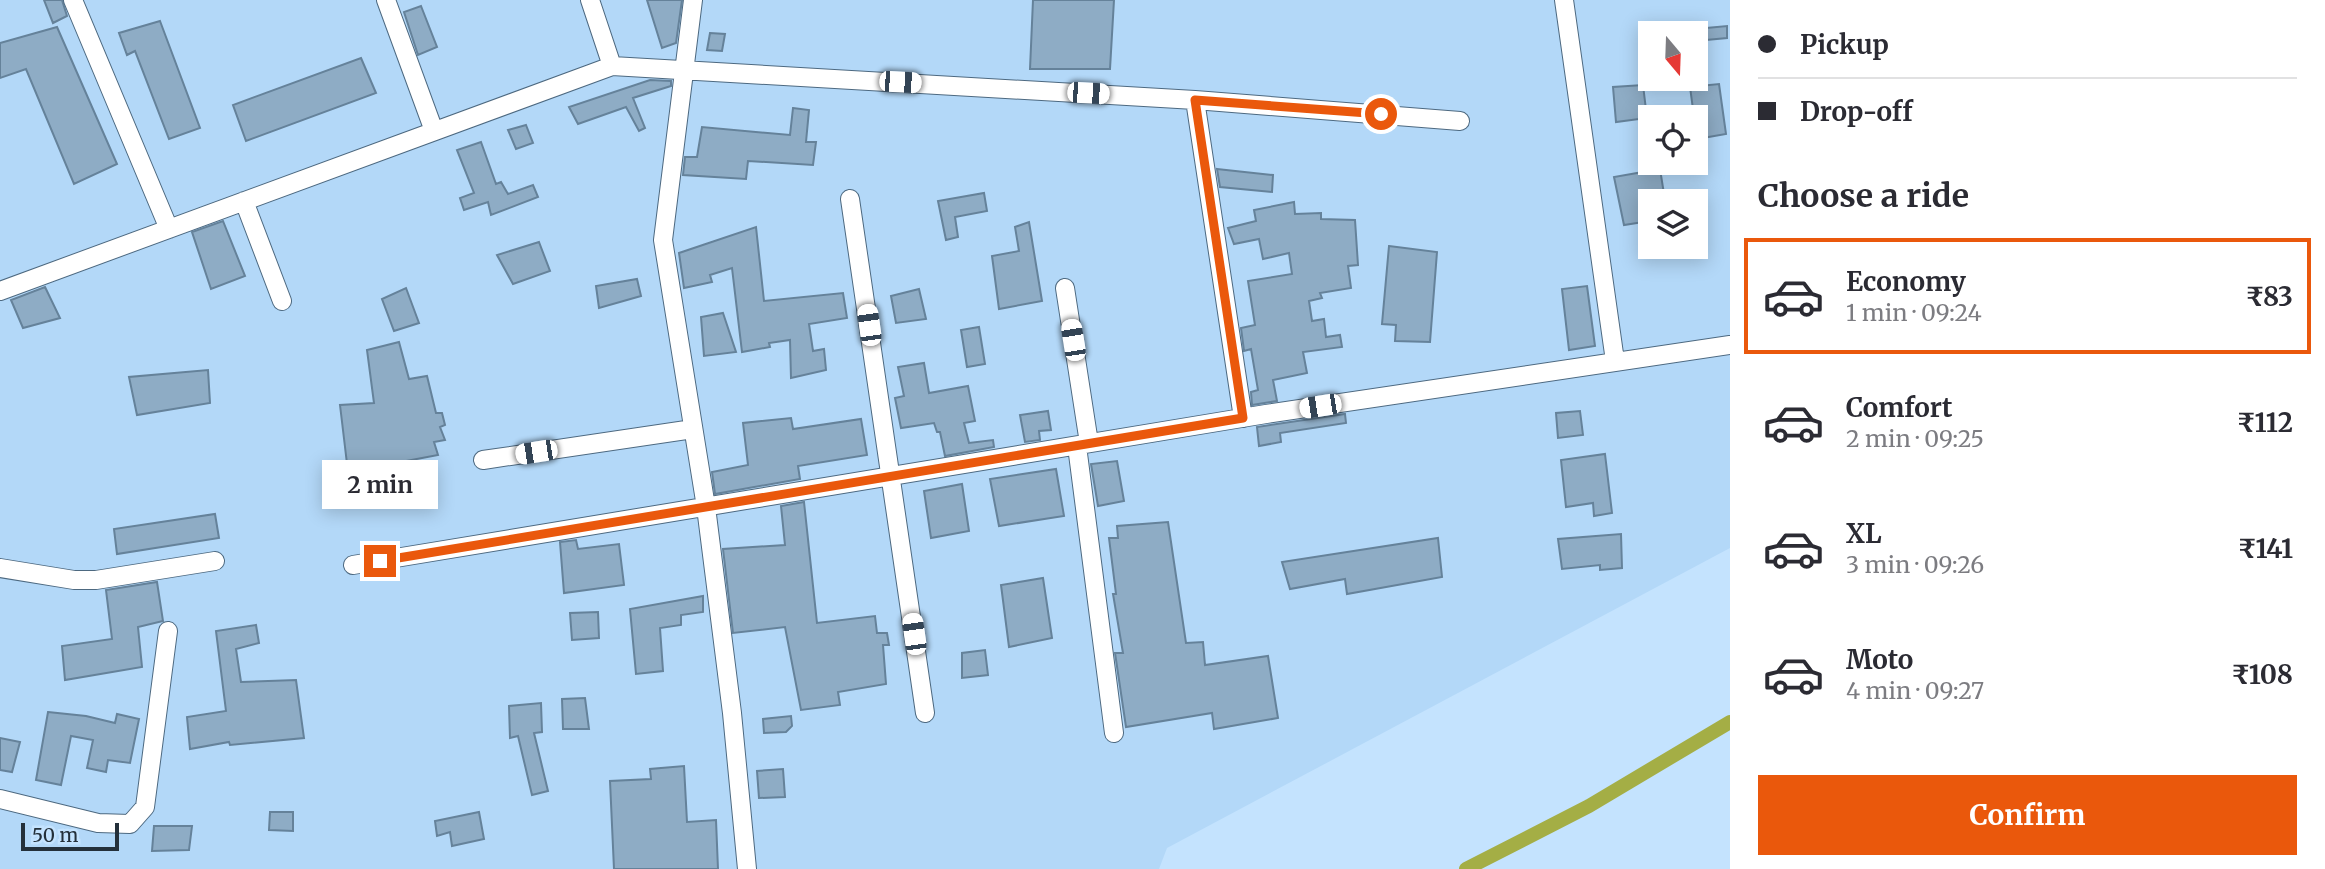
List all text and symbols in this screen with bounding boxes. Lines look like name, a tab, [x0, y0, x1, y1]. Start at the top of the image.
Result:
north arrow	[1638, 21, 1708, 91]
map controls	[1638, 21, 1708, 259]
text: Pickup	[1800, 28, 1889, 61]
car	[879, 70, 922, 94]
car	[1067, 81, 1110, 105]
text: Drop-off	[1800, 95, 1913, 128]
route start	[1365, 98, 1397, 130]
button: locate	[1638, 105, 1708, 175]
text: Choose a ride	[1758, 176, 1969, 216]
button: layers	[1638, 189, 1708, 259]
icon: car	[1762, 265, 1825, 328]
text: Economy	[1846, 265, 1966, 298]
text: ₹83	[2245, 280, 2293, 313]
text: 1 min · 09:24	[1846, 298, 1982, 327]
car	[856, 303, 883, 347]
car	[1060, 318, 1087, 362]
icon: car	[1762, 391, 1825, 454]
text: Comfort	[1846, 391, 1952, 424]
car	[1298, 392, 1343, 420]
text: ₹112	[2237, 406, 2293, 439]
text: 2 min · 09:25	[1846, 424, 1984, 453]
car	[514, 438, 559, 466]
callout: 2 min	[322, 460, 438, 508]
text: 2 min	[347, 470, 413, 499]
icon: car	[1762, 517, 1825, 580]
text: XL	[1846, 517, 1882, 550]
text: ₹141	[2238, 532, 2293, 565]
route end	[364, 545, 396, 577]
text: 3 min · 09:26	[1846, 550, 1984, 579]
car	[901, 612, 928, 656]
icon: car	[1762, 643, 1825, 706]
text: Moto	[1846, 643, 1913, 676]
text: ₹108	[2231, 658, 2293, 691]
text: 4 min · 09:27	[1846, 676, 1984, 705]
button: Confirm	[1758, 775, 2297, 855]
scale bar	[21, 820, 119, 852]
text: 50 m	[32, 823, 78, 847]

